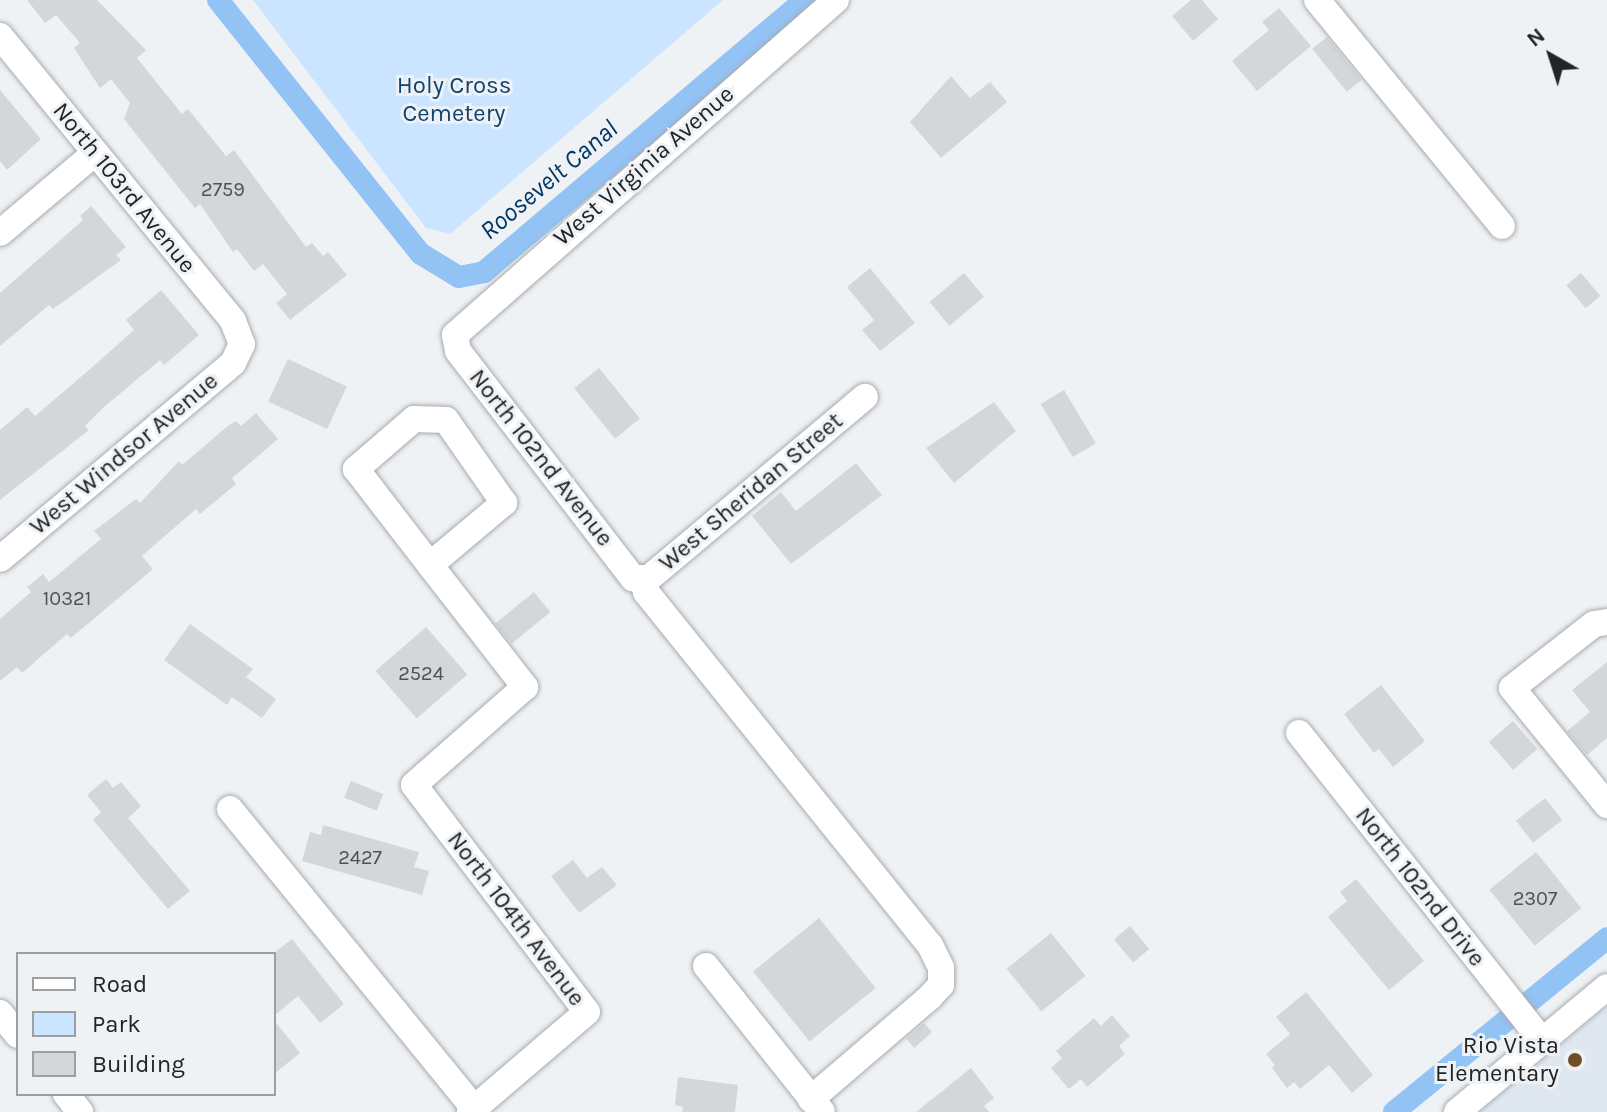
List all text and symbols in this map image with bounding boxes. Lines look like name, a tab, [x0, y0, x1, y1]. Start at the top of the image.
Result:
north arrow	[1511, 16, 1591, 96]
text: N	[1522, 22, 1550, 52]
park label: Holy Cross Cemetery	[397, 72, 511, 128]
street label: West Virginia Avenue	[548, 80, 740, 252]
street label: North 103rd Avenue	[46, 97, 202, 279]
water label: Roosevelt Canal	[474, 113, 624, 247]
house number: 2759	[201, 177, 245, 201]
street label: North 102nd Avenue	[463, 364, 619, 552]
street label: West Windsor Avenue	[24, 367, 224, 541]
street label: West Sheridan Street	[653, 407, 849, 577]
house number: 10321	[43, 586, 91, 610]
house number: 2524	[398, 661, 444, 685]
street label: North 102nd Drive	[1349, 802, 1491, 972]
street label: North 104th Avenue	[441, 826, 591, 1012]
house number: 2427	[338, 845, 382, 869]
house number: 2307	[1513, 886, 1557, 910]
legend	[16, 952, 276, 1096]
text: Road	[92, 970, 147, 998]
text: Park	[92, 1010, 141, 1038]
place label: Rio Vista Elementary	[1435, 1032, 1559, 1088]
text: Building	[92, 1050, 185, 1078]
marker: Rio Vista Elementary	[1566, 1051, 1584, 1069]

